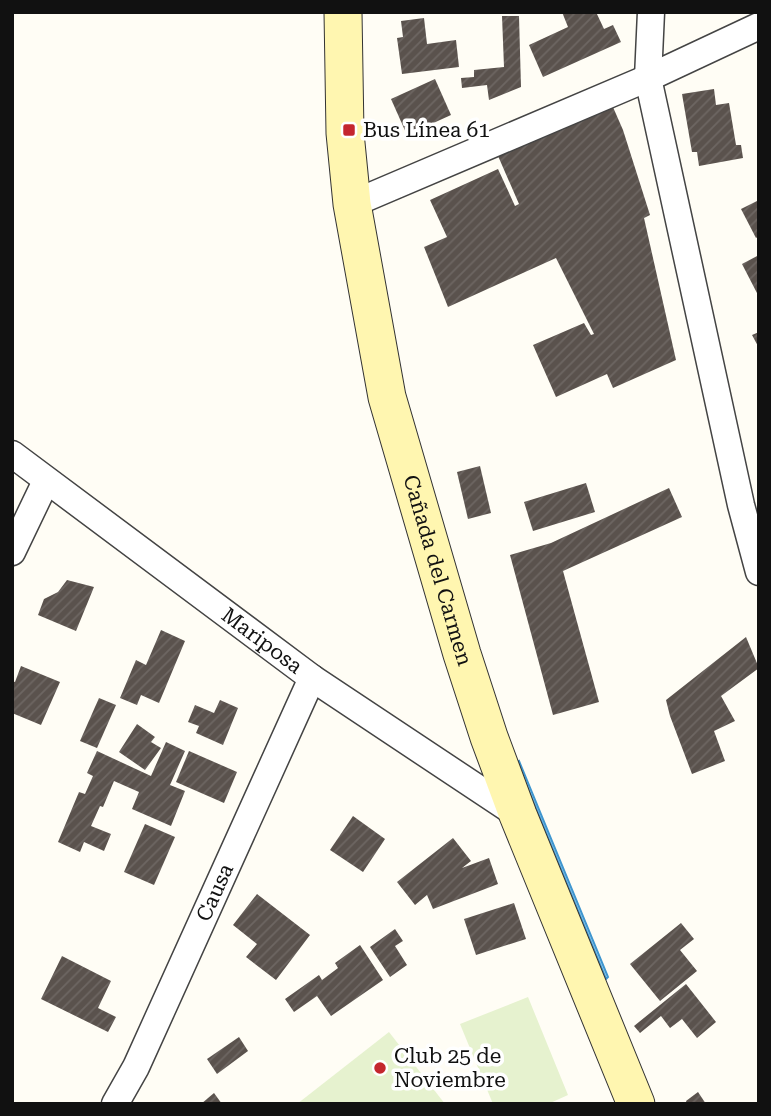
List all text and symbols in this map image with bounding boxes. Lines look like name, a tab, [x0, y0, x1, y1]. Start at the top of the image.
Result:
place label: Bus Línea 61	[363, 118, 490, 142]
marker: Bus Línea 61	[341, 122, 357, 138]
street label: Cañada del Carmen	[398, 472, 477, 669]
street label: Mariposa	[217, 603, 308, 679]
street label: Causa	[191, 859, 239, 925]
place label: Club 25 de Noviembre	[394, 1044, 506, 1092]
marker: Club 25 de Noviembre	[372, 1060, 388, 1076]

